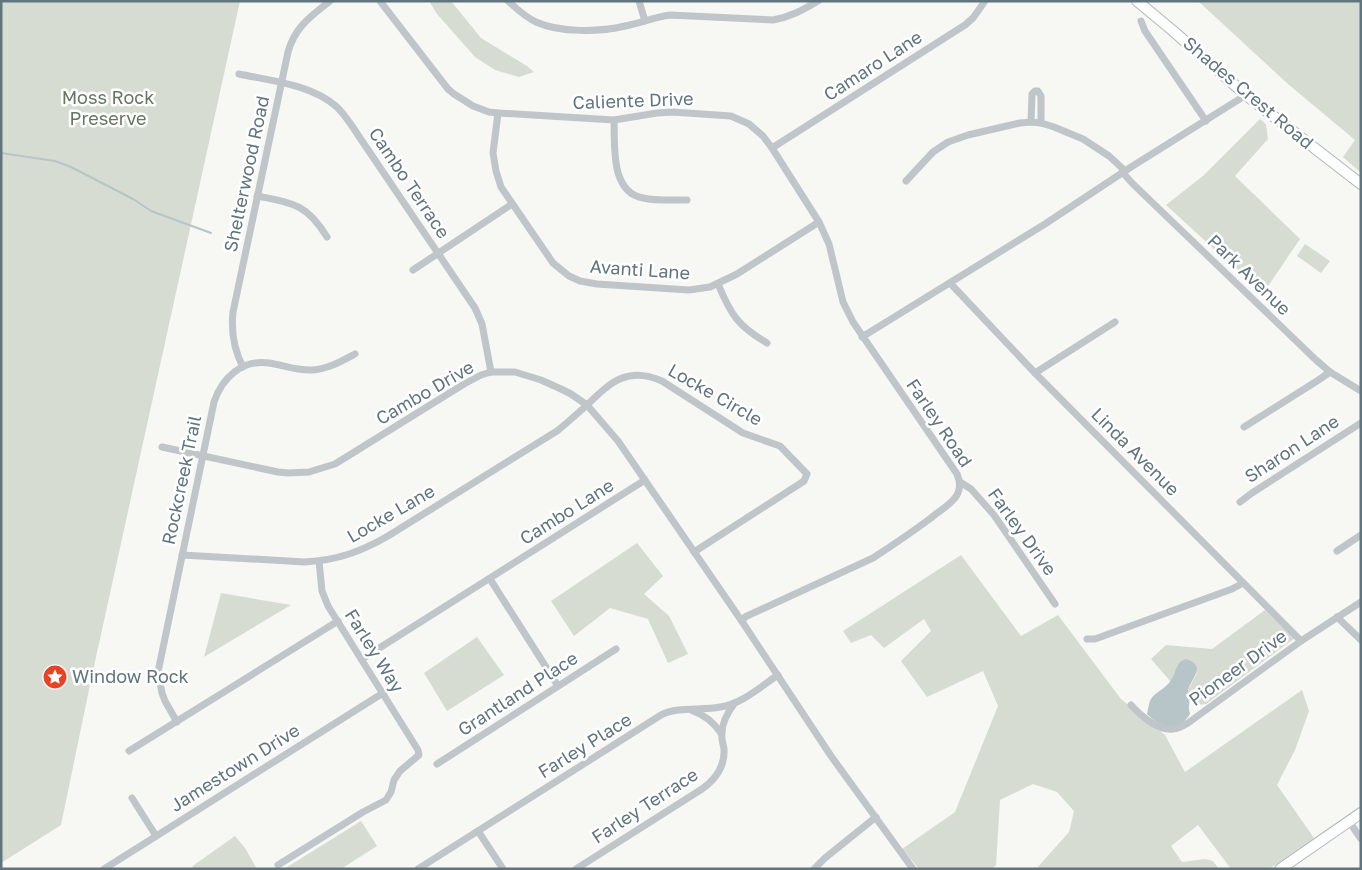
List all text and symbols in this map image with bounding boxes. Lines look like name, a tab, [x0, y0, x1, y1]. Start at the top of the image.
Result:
street label: Camaro Lane	[819, 25, 926, 105]
street label: Shades Crest Road	[1179, 31, 1318, 153]
park label: Moss Rock Preserve	[62, 86, 154, 129]
street label: Caliente Drive	[572, 87, 694, 113]
street label: Shelterwood Road	[219, 94, 273, 254]
street label: Cambo Terrace	[365, 123, 455, 242]
street label: Park Avenue	[1204, 229, 1296, 319]
street label: Avanti Lane	[589, 255, 691, 283]
street label: Cambo Drive	[372, 355, 477, 429]
street label: Locke Circle	[664, 358, 767, 430]
street label: Farley Road	[902, 374, 977, 471]
street label: Linda Avenue	[1087, 403, 1184, 500]
street label: Sharon Lane	[1240, 409, 1343, 487]
street label: Rockcreek Trail	[157, 413, 206, 547]
street label: Cambo Lane	[515, 474, 618, 549]
street label: Locke Lane	[343, 479, 438, 547]
street label: Farley Drive	[984, 484, 1062, 579]
street label: Farley Way	[341, 605, 409, 696]
street label: Pioneer Drive	[1184, 624, 1291, 710]
street label: Grantland Place	[453, 646, 581, 740]
place icon: Window Rock	[42, 664, 68, 690]
place label: Window Rock	[72, 665, 189, 687]
street label: Farley Place	[534, 708, 635, 782]
street label: Jamestown Drive	[166, 718, 303, 816]
street label: Farley Terrace	[587, 763, 702, 848]

